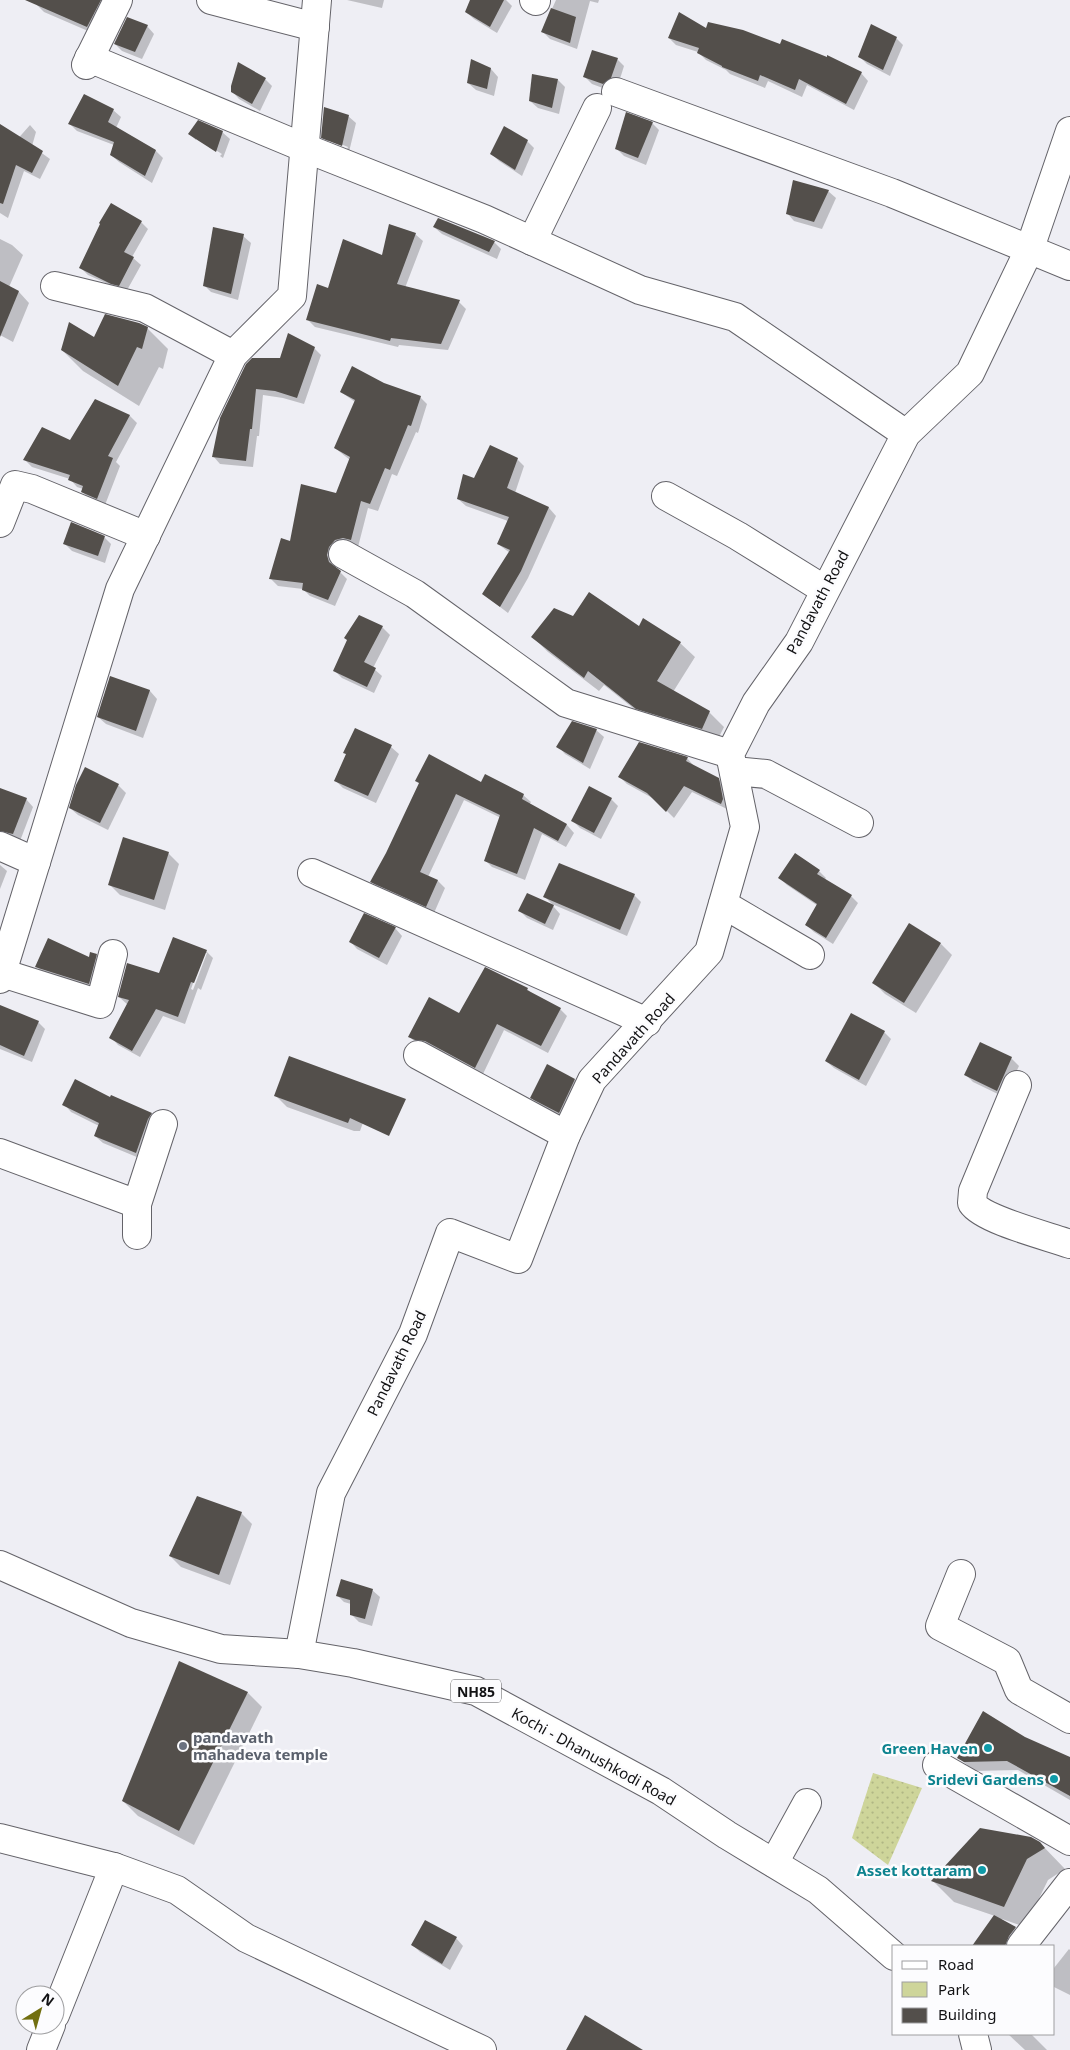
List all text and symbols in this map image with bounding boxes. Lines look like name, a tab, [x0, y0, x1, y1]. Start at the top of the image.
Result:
street label: Pandavath Road	[781, 547, 853, 657]
street label: Pandavath Road	[587, 989, 679, 1087]
street label: Pandavath Road	[362, 1307, 430, 1419]
road number: NH85	[451, 1680, 501, 1702]
street label: Kochi - Dhanushkodi Road	[508, 1702, 680, 1810]
place label: pandavath mahadeva temple	[193, 1727, 328, 1764]
place label: Green Haven	[881, 1738, 978, 1758]
marker: pandavath mahadeva temple	[177, 1740, 189, 1752]
marker: Green Haven	[982, 1742, 994, 1754]
place label: Sridevi Gardens	[927, 1769, 1044, 1789]
marker: Sridevi Gardens	[1048, 1773, 1060, 1785]
place label: Asset kottaram	[856, 1860, 972, 1880]
marker: Asset kottaram	[976, 1864, 988, 1876]
legend	[892, 1945, 1055, 2035]
text: Road	[938, 1954, 974, 1974]
text: Park	[938, 1979, 970, 1999]
north arrow	[15, 1985, 65, 2035]
text: N	[38, 1988, 58, 2010]
text: Building	[938, 2004, 996, 2024]

